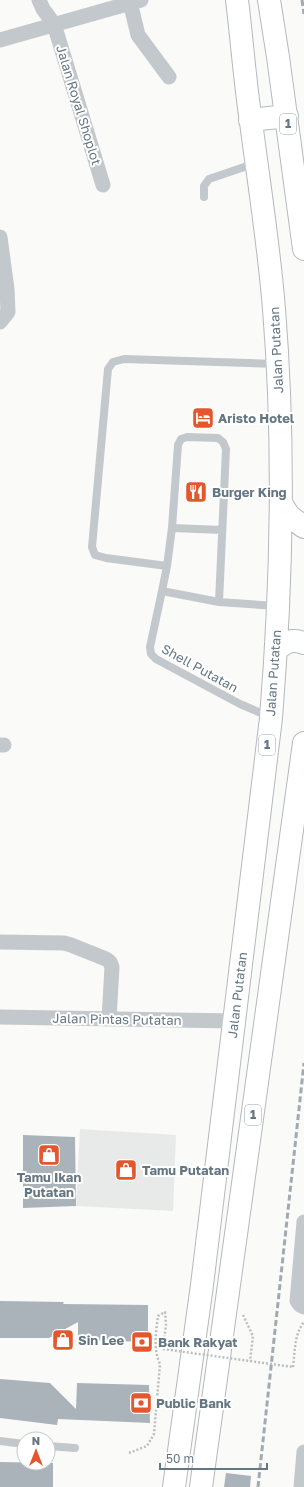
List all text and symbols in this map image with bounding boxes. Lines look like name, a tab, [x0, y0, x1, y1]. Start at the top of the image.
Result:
street label: Jalan Royal Shoplot	[53, 43, 105, 167]
road number: 1	[280, 114, 296, 134]
street label: Jalan Putatan	[266, 306, 286, 394]
hotel icon: Aristo Hotel	[190, 405, 216, 431]
place label: Aristo Hotel	[218, 410, 295, 426]
restaurant icon: Burger King	[183, 479, 209, 505]
place label: Burger King	[212, 484, 287, 500]
street label: Jalan Putatan	[262, 629, 284, 717]
street label: Shell Putatan	[159, 640, 241, 696]
road number: 1	[259, 735, 275, 755]
street label: Jalan Putatan	[224, 951, 250, 1039]
street label: Jalan Pintas Putatan	[52, 1010, 182, 1028]
road number: 1	[245, 1105, 261, 1125]
shop icon: Tamu Ikan Putatan	[36, 1142, 62, 1168]
shop icon: Tamu Putatan	[113, 1157, 139, 1183]
place label: Tamu Putatan	[142, 1162, 229, 1178]
place label: Tamu Ikan Putatan	[17, 1169, 81, 1200]
shop icon: Sin Lee	[50, 1327, 76, 1353]
bank icon: Bank Rakyat	[129, 1329, 155, 1355]
place label: Sin Lee	[78, 1332, 124, 1348]
place label: Bank Rakyat	[158, 1334, 238, 1350]
bank icon: Public Bank	[128, 1390, 154, 1416]
place label: Public Bank	[156, 1395, 232, 1411]
north arrow	[16, 1431, 56, 1471]
text: N	[32, 1434, 40, 1447]
scale bar	[160, 1445, 267, 1471]
text: 50 m	[166, 1451, 194, 1466]

